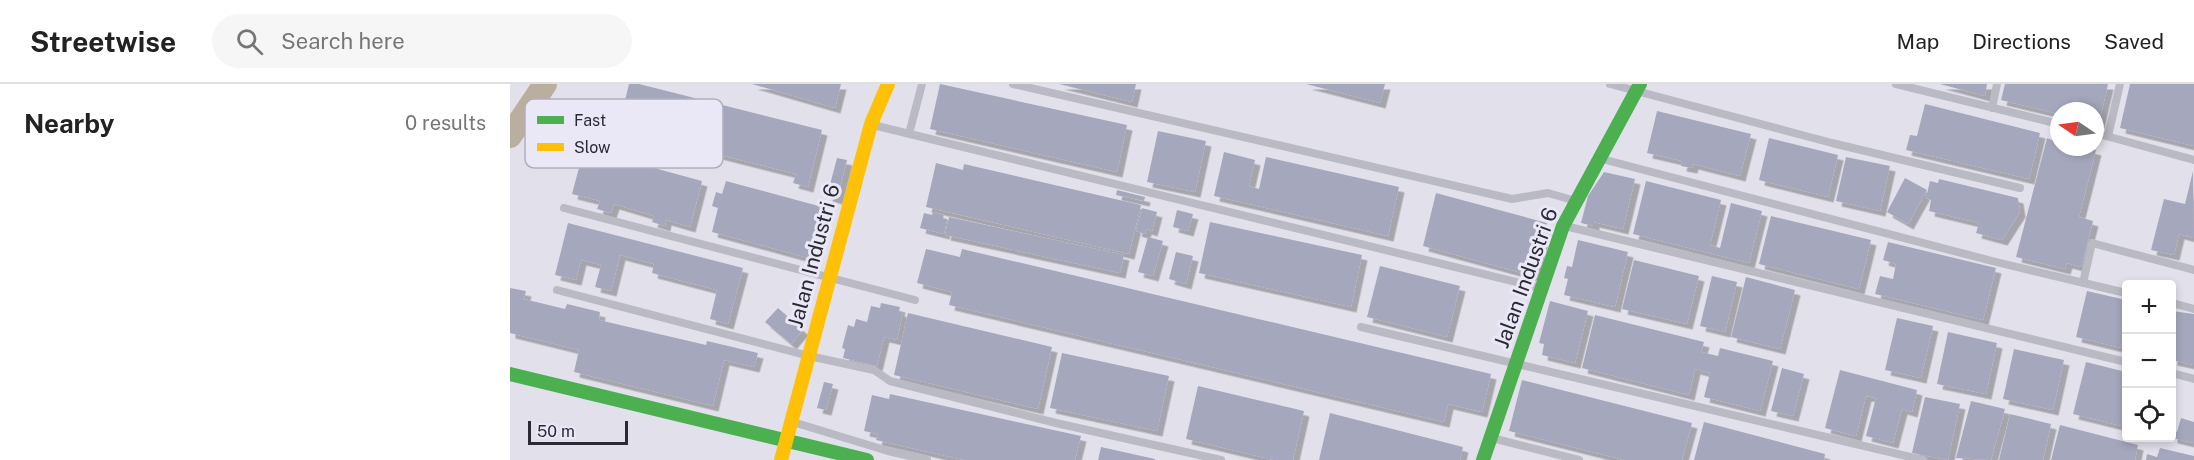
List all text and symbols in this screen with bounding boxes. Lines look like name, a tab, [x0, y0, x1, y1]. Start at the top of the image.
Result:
search box	[212, 14, 632, 68]
text: Streetwise	[30, 25, 176, 58]
icon: search	[233, 25, 266, 58]
text: Search here	[281, 28, 405, 54]
text: Map	[1897, 29, 1939, 54]
text: Directions	[1972, 29, 2071, 54]
text: Saved	[2104, 29, 2164, 54]
legend	[525, 99, 723, 168]
north arrow	[2050, 102, 2104, 156]
text: Nearby	[24, 108, 114, 139]
text: 0 results	[405, 111, 486, 135]
text: Fast	[574, 111, 606, 130]
text: Slow	[574, 138, 611, 157]
street label: Jalan Industri 6	[782, 181, 845, 330]
street label: Jalan Industri 6	[1489, 204, 1563, 352]
map controls	[2122, 280, 2176, 442]
button: +	[2122, 280, 2176, 334]
button: −	[2122, 334, 2176, 388]
button: locate	[2122, 388, 2176, 442]
scale bar	[528, 418, 628, 446]
text: 50 m	[537, 422, 575, 441]

